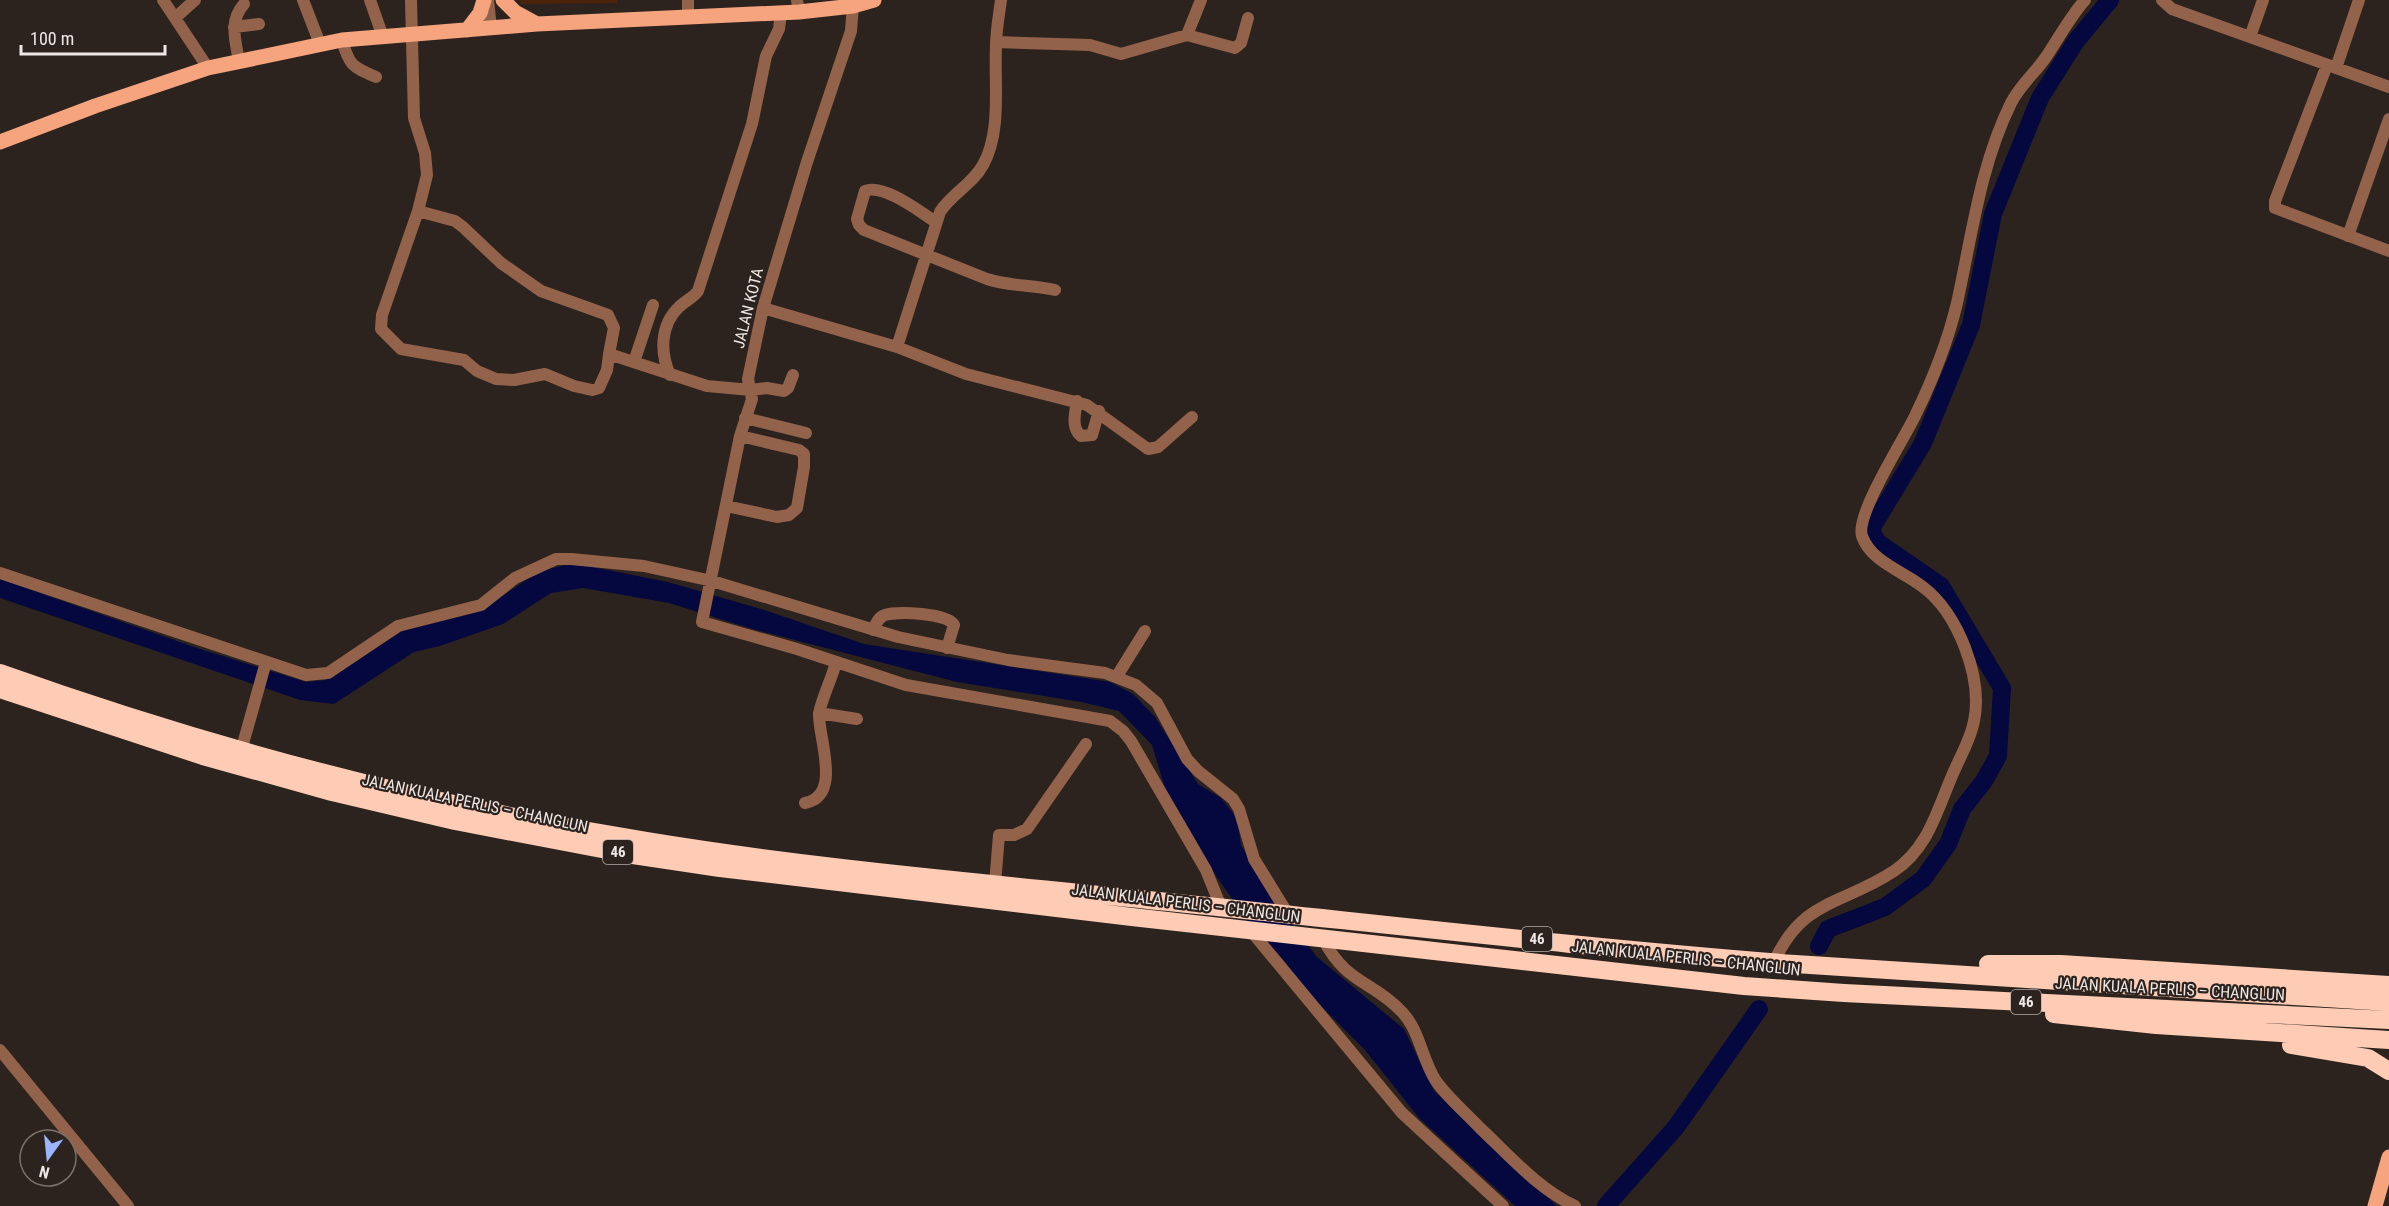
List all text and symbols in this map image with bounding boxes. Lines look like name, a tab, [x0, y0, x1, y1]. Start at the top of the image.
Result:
scale bar	[21, 18, 165, 56]
text: 100 m	[30, 28, 74, 49]
street label: JALAN KOTA	[729, 266, 767, 350]
street label: JALAN KUALA PERLIS – CHANGLUN	[360, 770, 590, 836]
road number: 46	[603, 840, 633, 864]
street label: JALAN KUALA PERLIS – CHANGLUN	[1071, 880, 1301, 926]
road number: 46	[1522, 927, 1552, 951]
street label: JALAN KUALA PERLIS – CHANGLUN	[1570, 937, 1802, 979]
street label: JALAN KUALA PERLIS – CHANGLUN	[2055, 973, 2285, 1005]
road number: 46	[2011, 990, 2041, 1014]
north arrow	[18, 1128, 78, 1188]
text: N	[37, 1162, 51, 1182]

